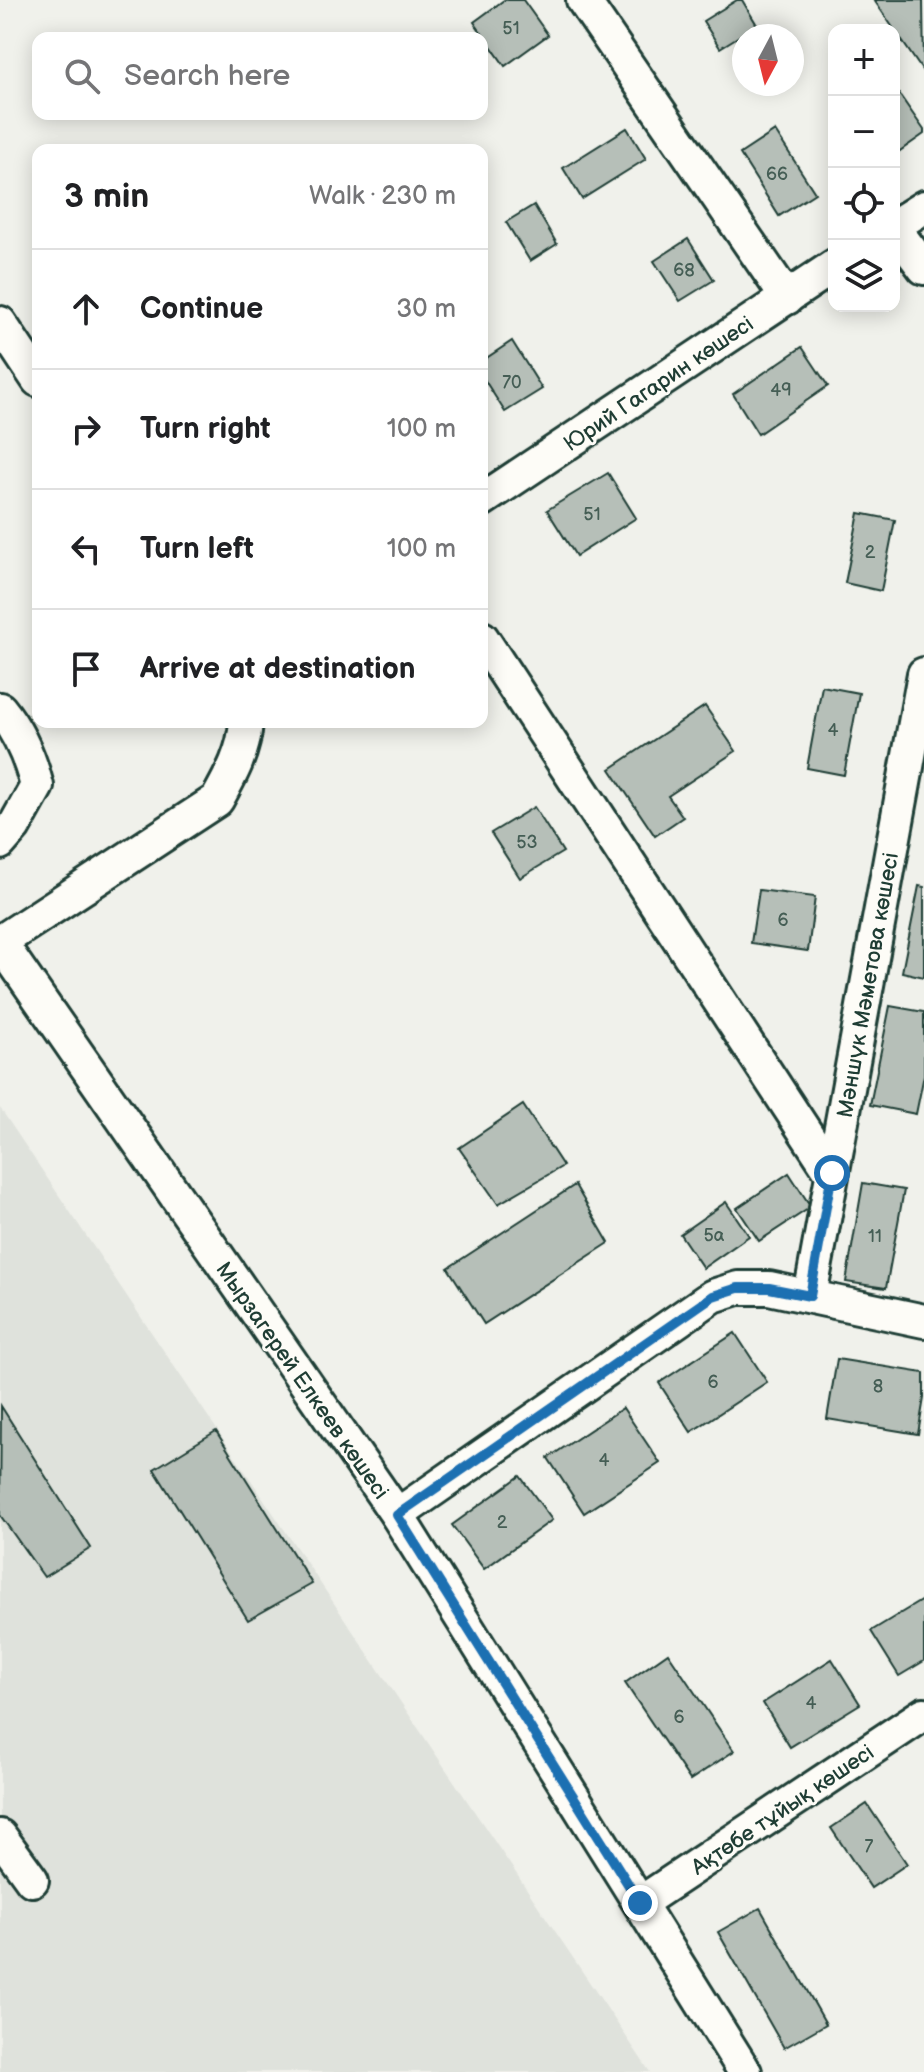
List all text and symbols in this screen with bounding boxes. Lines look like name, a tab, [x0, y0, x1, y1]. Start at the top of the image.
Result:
house number: 51	[502, 18, 520, 39]
north arrow	[732, 24, 804, 96]
map controls	[828, 24, 900, 312]
button: +	[828, 24, 900, 96]
search box	[32, 32, 488, 120]
icon: search	[60, 54, 104, 98]
text: Search here	[124, 58, 290, 94]
button: −	[828, 96, 900, 168]
house number: 66	[766, 164, 788, 185]
button: locate	[828, 168, 900, 240]
text: 3 min	[64, 176, 149, 217]
text: Walk · 230 m	[309, 181, 456, 212]
button: layers	[828, 240, 900, 312]
house number: 68	[673, 260, 695, 281]
icon: ahead	[64, 287, 108, 331]
text: Continue	[140, 291, 263, 327]
text: 30 m	[396, 294, 456, 325]
street label: Юрий Гагарин көшесі	[559, 311, 759, 458]
house number: 70	[502, 372, 522, 393]
house number: 49	[770, 380, 792, 401]
icon: right	[64, 407, 108, 451]
text: Turn right	[140, 411, 271, 447]
text: 100 m	[387, 414, 456, 445]
house number: 51	[583, 504, 601, 525]
icon: left	[64, 527, 108, 571]
text: Turn left	[140, 531, 254, 567]
text: 100 m	[387, 534, 456, 565]
house number: 2	[865, 542, 876, 563]
icon: arrive	[64, 647, 108, 691]
text: Arrive at destination	[140, 651, 416, 687]
house number: 4	[828, 720, 839, 741]
house number: 53	[516, 832, 538, 853]
street label: Мәншүк Мәметова көшесі	[832, 850, 905, 1120]
house number: 6	[778, 910, 789, 931]
route start	[814, 1155, 850, 1191]
house number: 5а	[704, 1225, 725, 1246]
house number: 11	[868, 1226, 882, 1247]
street label: Мырзагерей Елкеев көшесі	[209, 1257, 394, 1505]
house number: 6	[708, 1372, 719, 1393]
house number: 8	[873, 1376, 883, 1397]
house number: 4	[599, 1450, 610, 1471]
house number: 2	[497, 1512, 508, 1533]
house number: 4	[806, 1693, 817, 1714]
house number: 6	[674, 1707, 685, 1728]
street label: Ақтөбе тұйық көшесі	[686, 1739, 879, 1882]
house number: 7	[865, 1836, 874, 1857]
route end	[622, 1885, 658, 1921]

